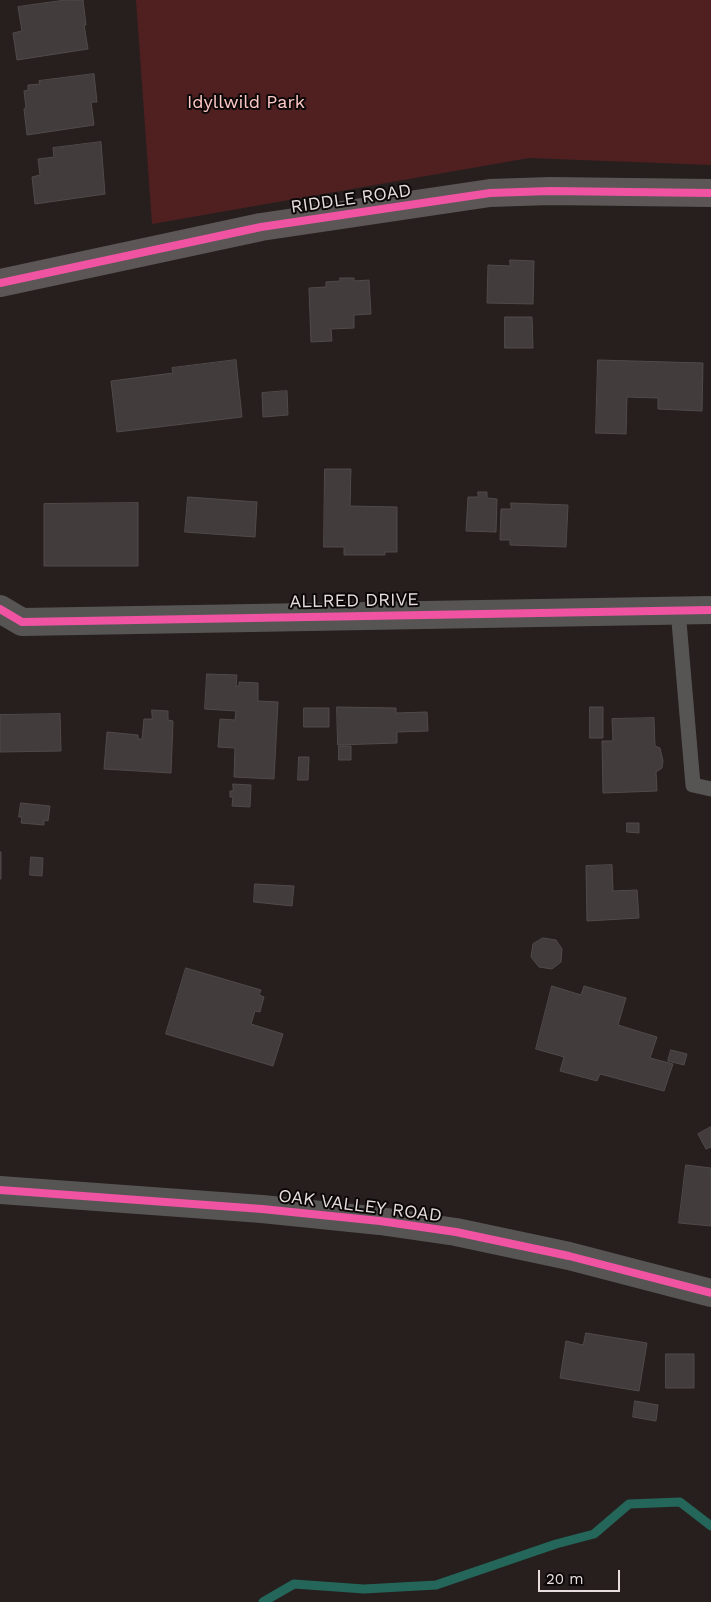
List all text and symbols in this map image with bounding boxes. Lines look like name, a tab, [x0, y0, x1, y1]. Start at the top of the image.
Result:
park label: Idyllwild Park	[187, 92, 305, 114]
street label: RIDDLE ROAD	[289, 180, 413, 218]
street label: ALLRED DRIVE	[289, 589, 419, 613]
street label: OAK VALLEY ROAD	[277, 1185, 443, 1227]
scale bar	[541, 1560, 624, 1592]
text: 20 m	[546, 1570, 584, 1588]

